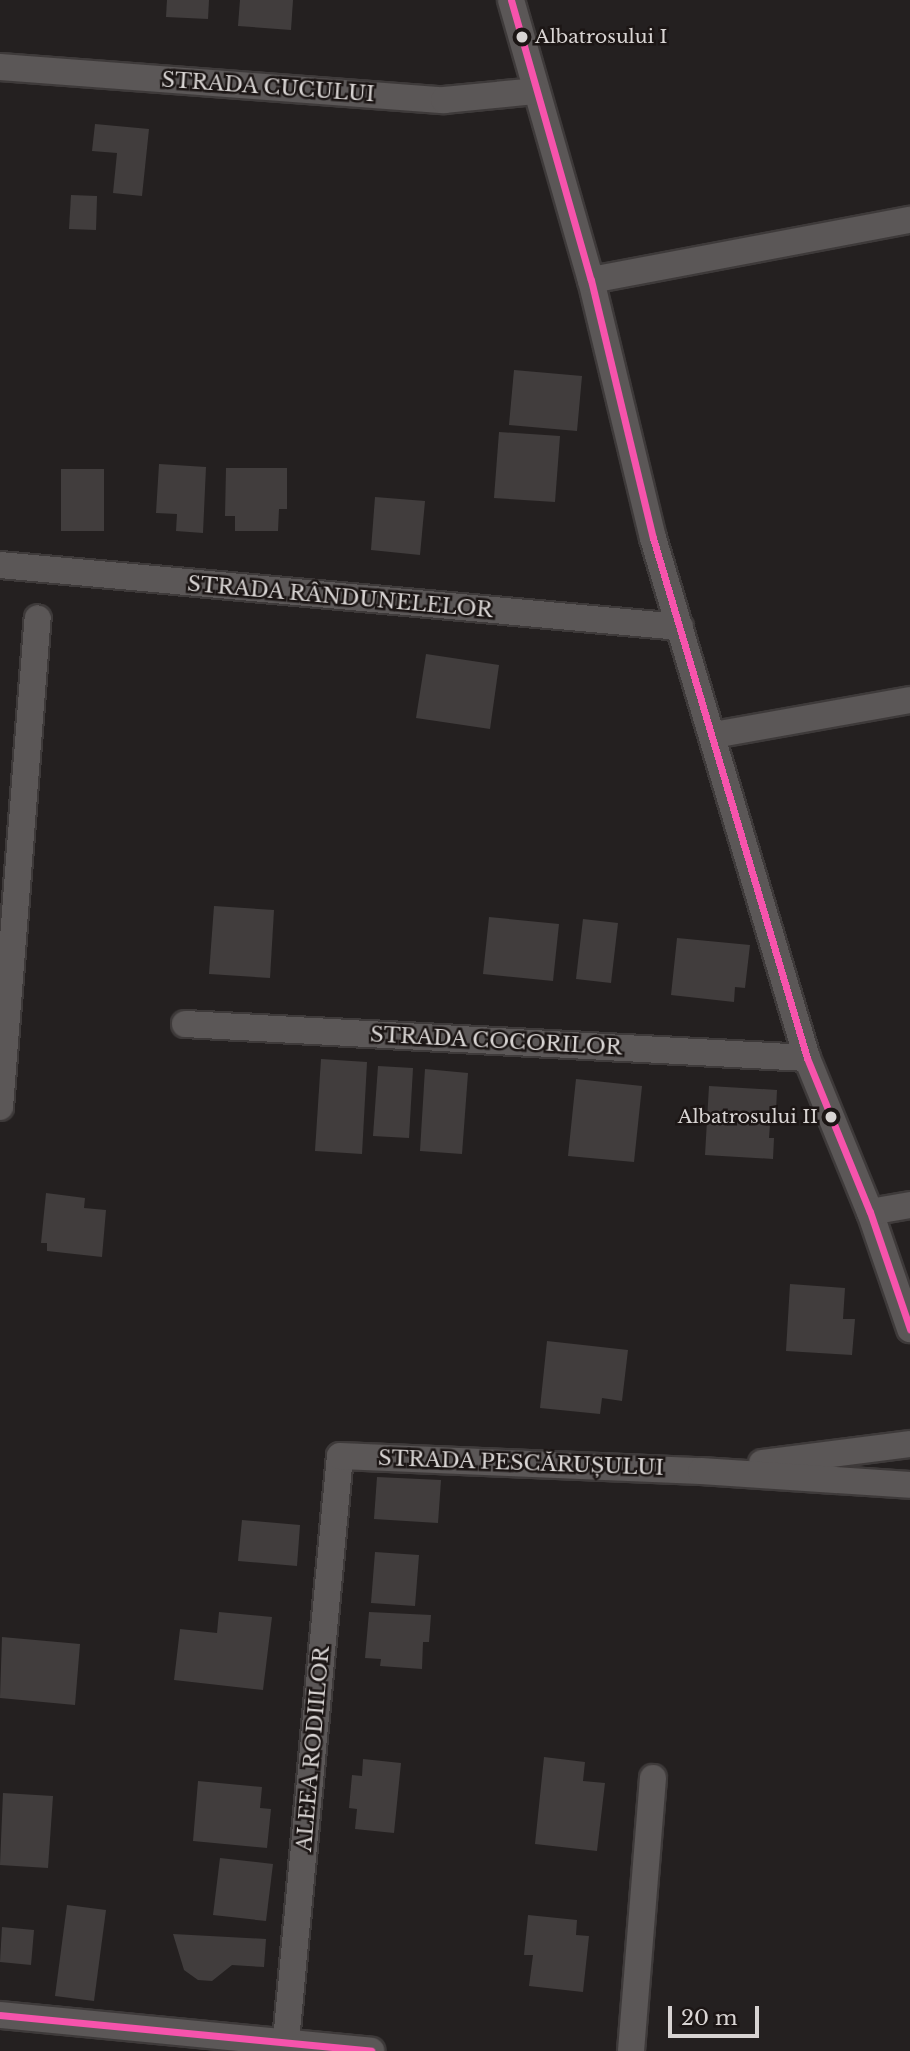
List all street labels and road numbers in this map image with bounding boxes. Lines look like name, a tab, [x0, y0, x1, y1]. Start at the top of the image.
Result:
street label: STRADA CUCULUI	[160, 67, 376, 107]
street label: STRADA RÂNDUNELELOR	[186, 571, 494, 623]
street label: STRADA COCORILOR	[369, 1022, 623, 1060]
street label: STRADA PESCĂRUȘULUI	[377, 1445, 665, 1481]
street label: ALEEA RODIILOR	[291, 1645, 335, 1853]

